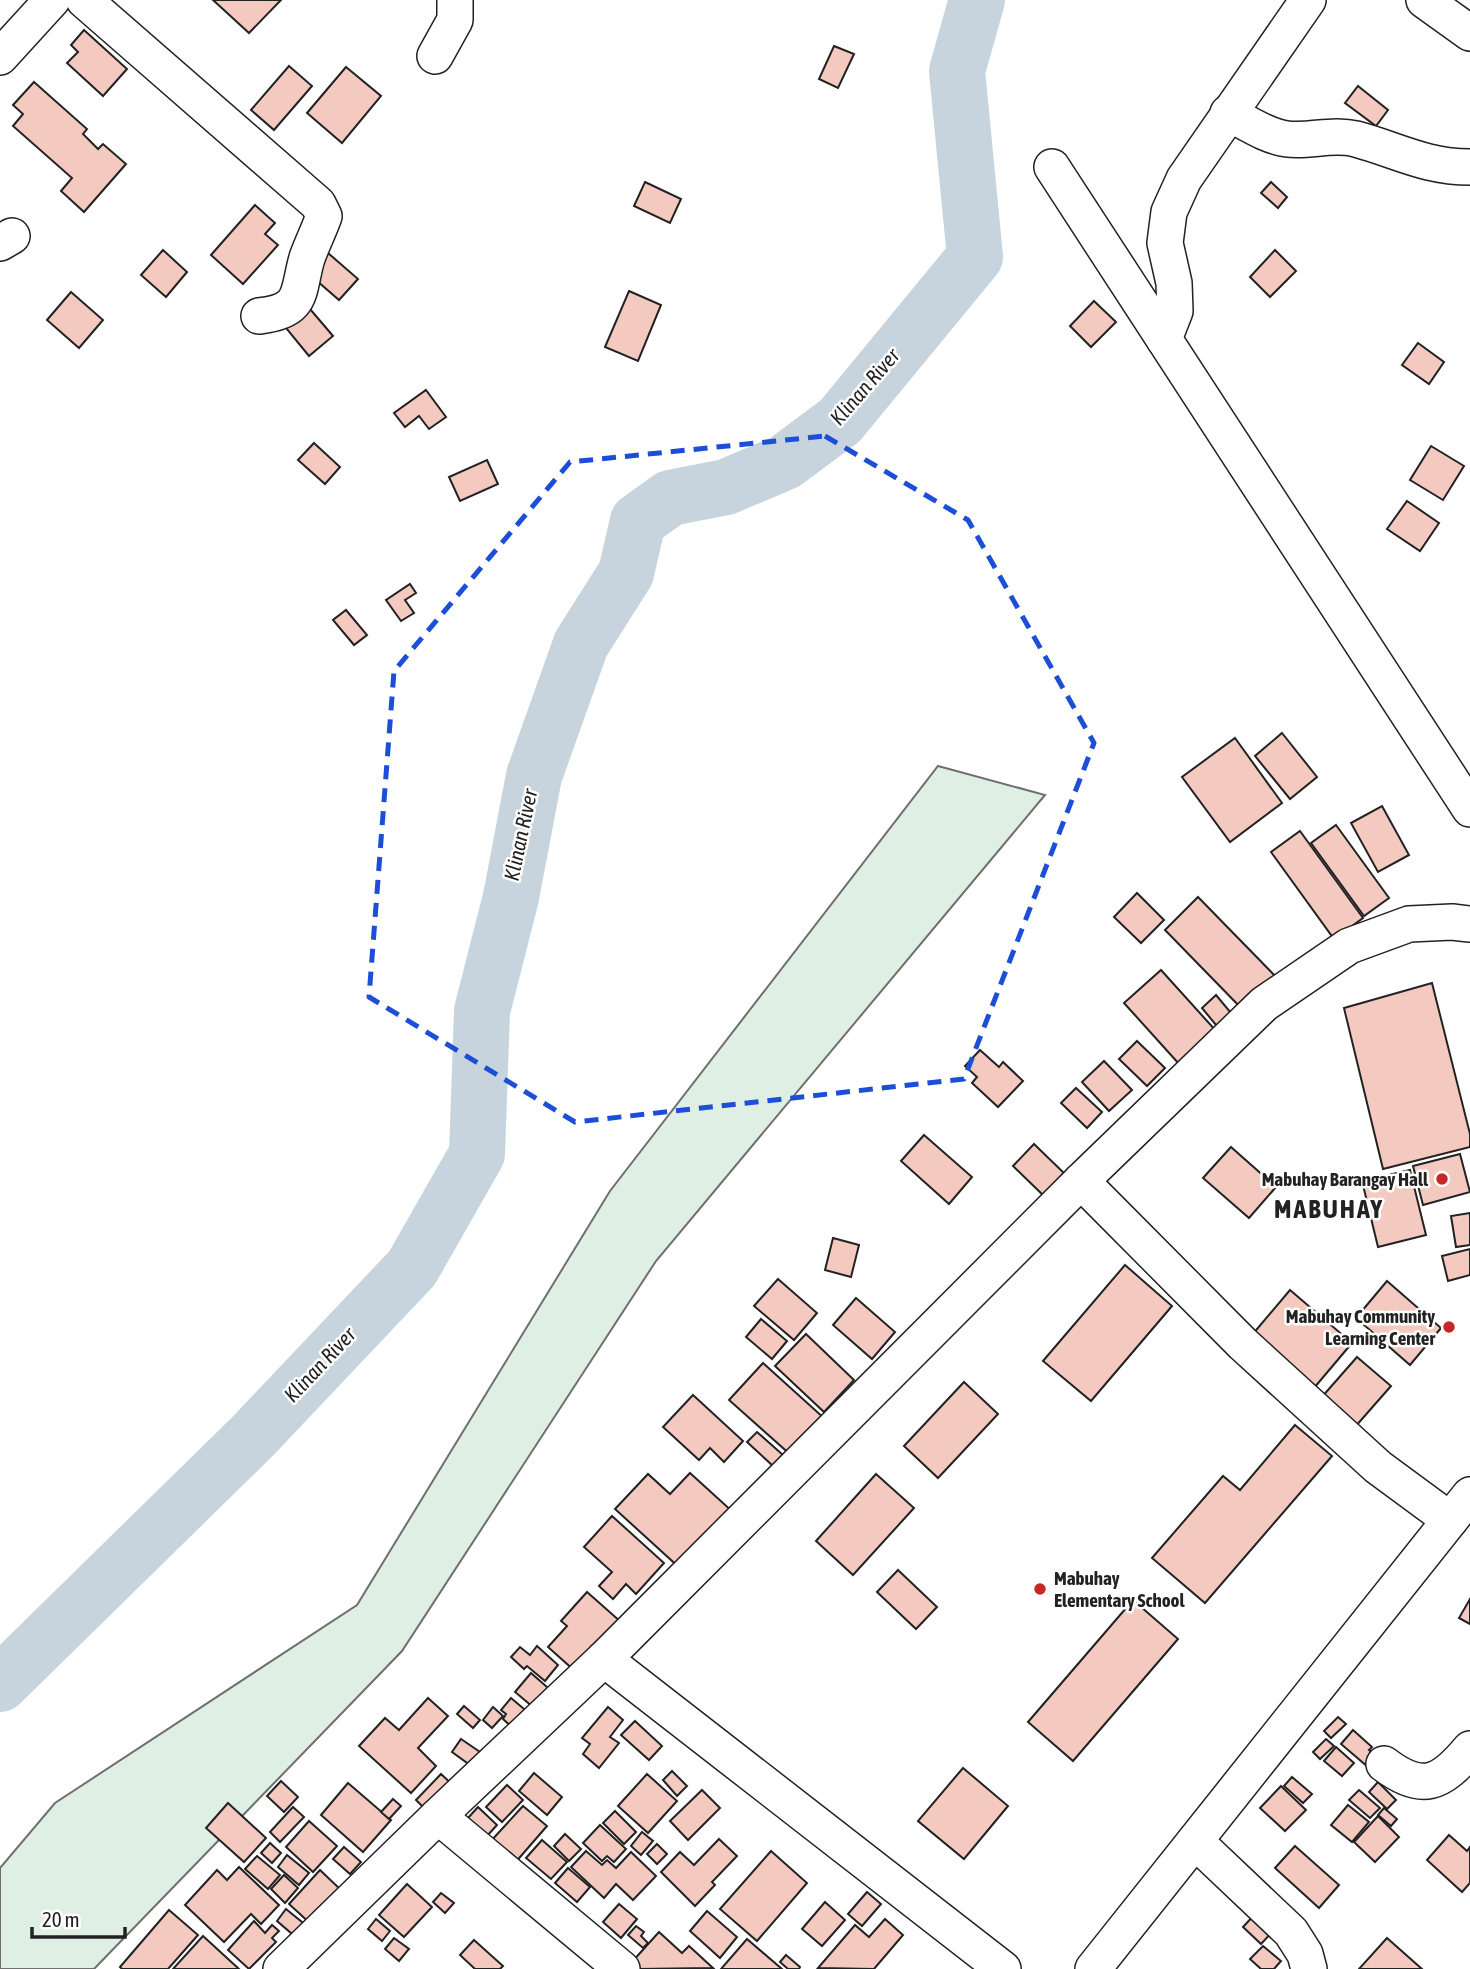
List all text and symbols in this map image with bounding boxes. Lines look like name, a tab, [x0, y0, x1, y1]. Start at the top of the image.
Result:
water label: Klinan River	[825, 343, 904, 429]
water label: Klinan River	[499, 786, 542, 883]
place label: Mabuhay Barangay Hall	[1262, 1168, 1429, 1190]
marker: Mabuhay Barangay Hall	[1434, 1171, 1450, 1187]
district label: MABUHAY	[1274, 1194, 1384, 1224]
place label: Mabuhay Community Learning Center	[1286, 1305, 1435, 1349]
marker: Mabuhay Community Learning Center	[1441, 1319, 1457, 1335]
water label: Klinan River	[279, 1321, 360, 1407]
place label: Mabuhay Elementary School	[1054, 1567, 1186, 1611]
marker: Mabuhay Elementary School	[1032, 1581, 1048, 1597]
scale bar	[32, 1896, 124, 1940]
text: 20 m	[42, 1907, 80, 1931]

